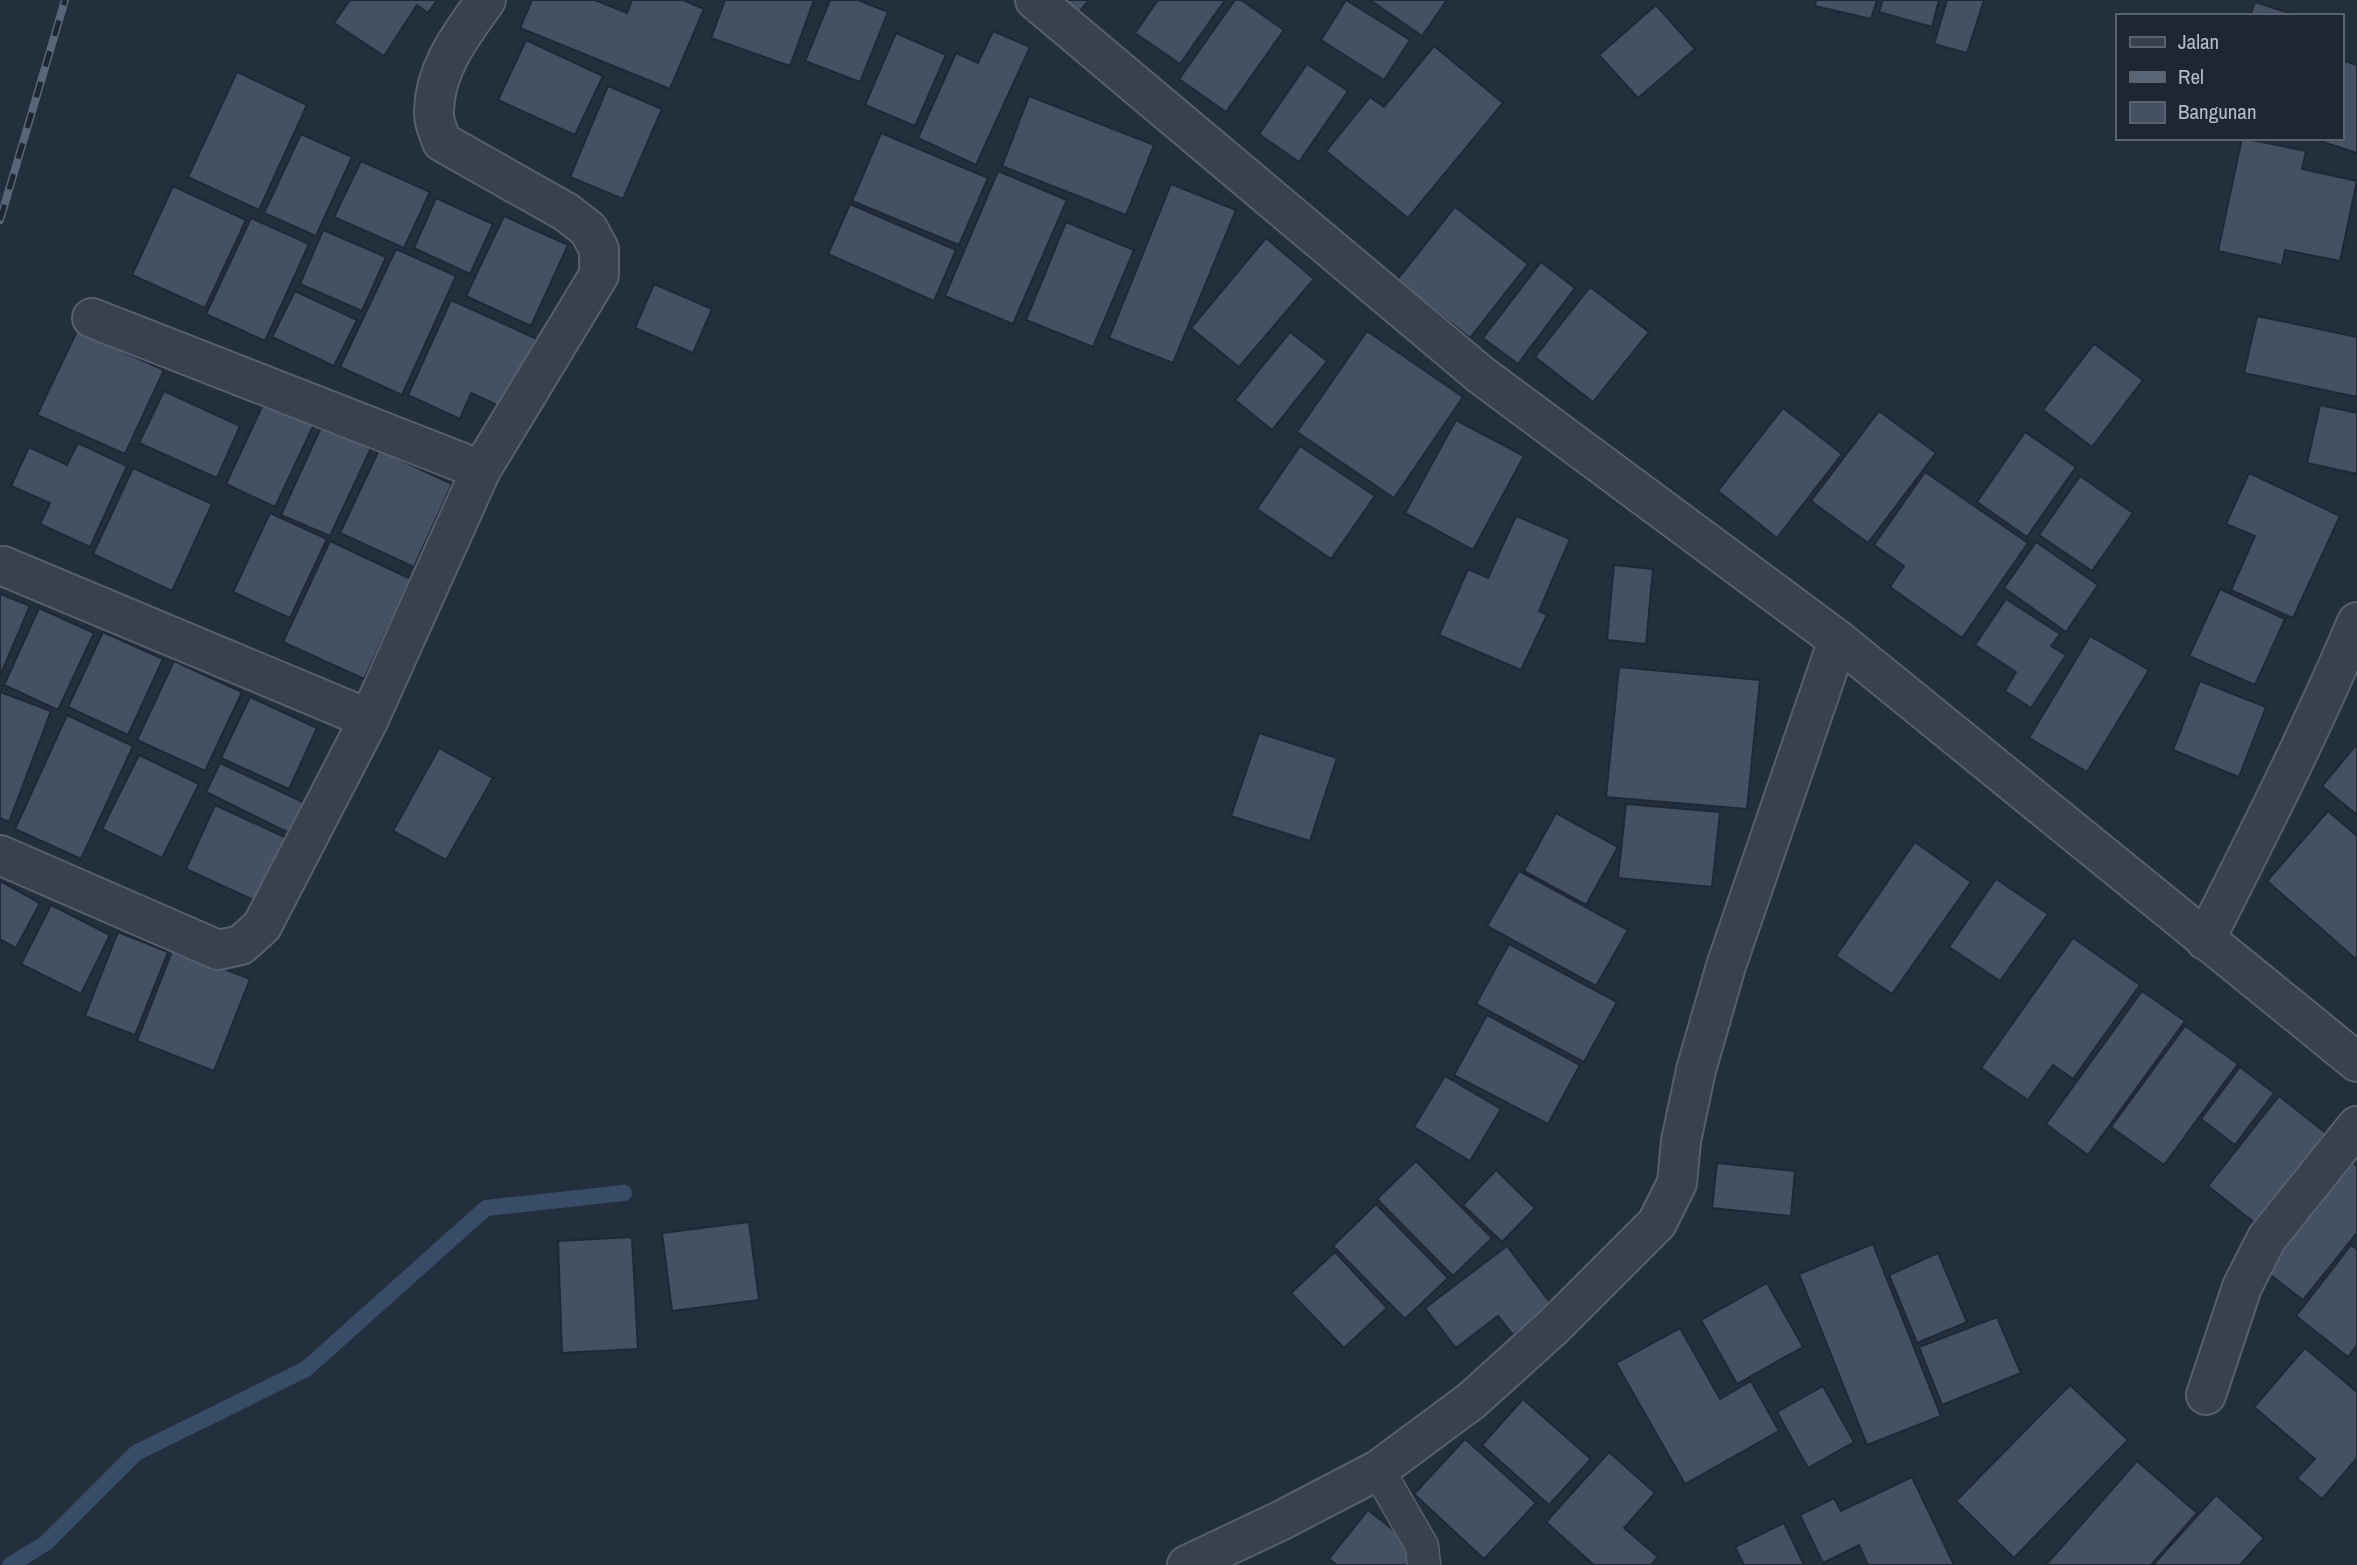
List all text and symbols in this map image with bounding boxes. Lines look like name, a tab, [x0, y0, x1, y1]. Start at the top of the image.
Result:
legend	[2116, 14, 2343, 140]
text: Jalan	[2178, 27, 2219, 56]
text: Rel	[2178, 62, 2204, 91]
text: Bangunan	[2178, 97, 2257, 126]

